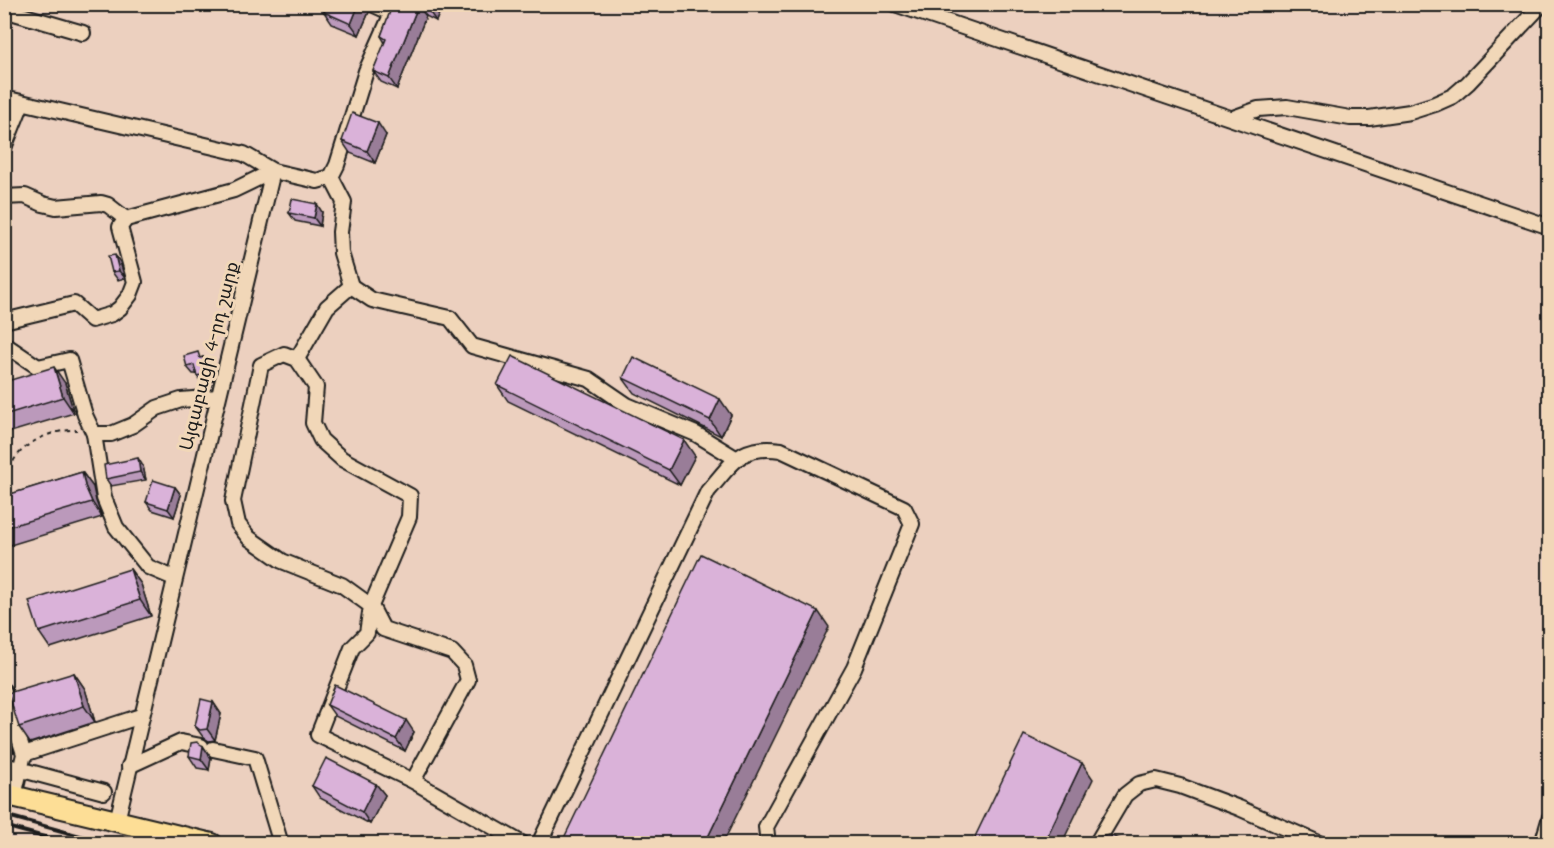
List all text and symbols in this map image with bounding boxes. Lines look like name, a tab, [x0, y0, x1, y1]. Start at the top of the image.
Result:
street label: Այգաբացի 4-րդ շարք	[173, 259, 243, 453]

